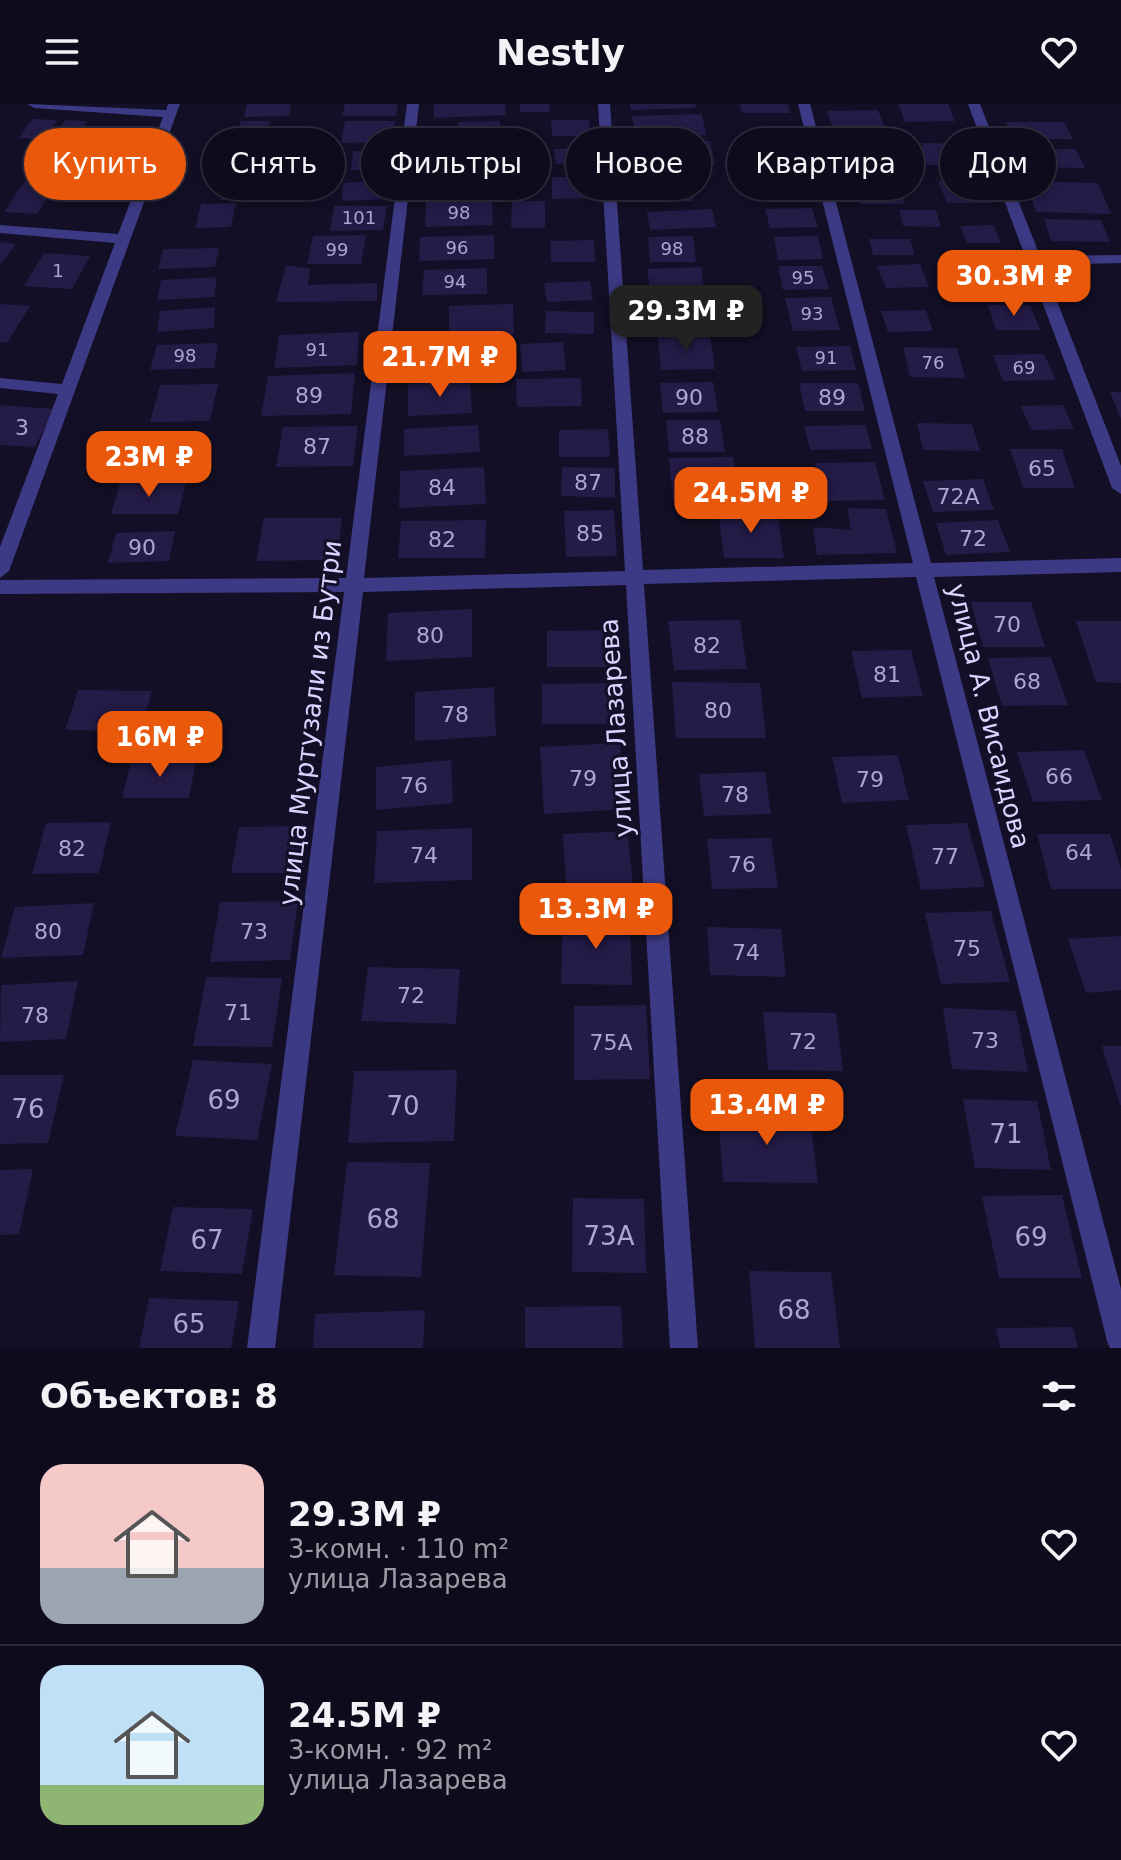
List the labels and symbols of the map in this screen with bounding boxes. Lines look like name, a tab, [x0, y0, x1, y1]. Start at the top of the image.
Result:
house number: 98	[448, 202, 470, 223]
house number: 101	[342, 207, 376, 228]
house number: 96	[446, 237, 468, 258]
house number: 98	[661, 238, 683, 259]
house number: 99	[326, 239, 348, 260]
pin: 30.3M ₽	[940, 250, 1088, 318]
house number: 1	[52, 260, 64, 281]
house number: 95	[792, 267, 814, 288]
house number: 94	[444, 271, 466, 292]
pin: 29.3M ₽	[612, 285, 760, 353]
house number: 93	[801, 303, 823, 324]
pin: 21.7M ₽	[366, 331, 514, 399]
house number: 91	[306, 339, 328, 360]
house number: 98	[174, 345, 196, 366]
house number: 91	[815, 347, 837, 368]
house number: 76	[922, 352, 944, 373]
house number: 69	[1013, 357, 1035, 378]
house number: 89	[295, 383, 323, 408]
house number: 90	[675, 385, 703, 410]
house number: 89	[818, 385, 846, 410]
house number: 3	[15, 415, 29, 440]
house number: 88	[681, 424, 709, 449]
pin: 23M ₽	[93, 431, 205, 499]
house number: 87	[303, 434, 331, 459]
house number: 65	[1028, 456, 1056, 481]
pin: 24.5M ₽	[677, 467, 825, 535]
house number: 87	[574, 470, 602, 495]
house number: 84	[428, 475, 456, 500]
house number: 72А	[936, 484, 980, 509]
house number: 85	[576, 521, 604, 546]
house number: 72	[959, 526, 987, 551]
house number: 82	[428, 527, 456, 552]
house number: 90	[128, 535, 156, 560]
street label: улица Муртузали из Бутри	[273, 539, 347, 907]
street label: улица А. Висаидова	[942, 580, 1036, 852]
house number: 70	[993, 612, 1021, 637]
street label: улица Лазарева	[593, 617, 639, 839]
house number: 80	[416, 623, 444, 648]
house number: 82	[693, 633, 721, 658]
house number: 81	[873, 662, 901, 687]
house number: 68	[1013, 669, 1041, 694]
house number: 80	[704, 698, 732, 723]
house number: 78	[441, 702, 469, 727]
pin: 16M ₽	[104, 711, 216, 779]
house number: 66	[1045, 764, 1073, 789]
house number: 79	[569, 766, 597, 791]
house number: 79	[856, 767, 884, 792]
house number: 76	[400, 773, 428, 798]
house number: 78	[721, 782, 749, 807]
house number: 82	[58, 836, 86, 861]
house number: 64	[1065, 840, 1093, 865]
house number: 74	[410, 843, 438, 868]
house number: 77	[931, 844, 959, 869]
house number: 76	[728, 852, 756, 877]
pin: 13.3M ₽	[522, 883, 670, 951]
house number: 80	[34, 919, 62, 944]
house number: 73	[240, 919, 268, 944]
house number: 75	[953, 936, 981, 961]
house number: 74	[732, 940, 760, 965]
house number: 72	[397, 983, 425, 1008]
house number: 71	[224, 1000, 252, 1025]
house number: 78	[21, 1003, 49, 1028]
house number: 73	[971, 1028, 999, 1053]
house number: 72	[789, 1029, 817, 1054]
house number: 75А	[589, 1030, 633, 1055]
pin: 13.4M ₽	[693, 1079, 841, 1147]
house number: 69	[207, 1085, 241, 1115]
house number: 70	[386, 1091, 420, 1121]
house number: 76	[11, 1094, 45, 1124]
house number: 71	[989, 1119, 1023, 1149]
house number: 68	[366, 1204, 400, 1234]
house number: 73А	[584, 1221, 635, 1251]
house number: 69	[1014, 1222, 1048, 1252]
house number: 67	[190, 1225, 224, 1255]
house number: 68	[777, 1295, 811, 1325]
house number: 65	[172, 1309, 206, 1339]

